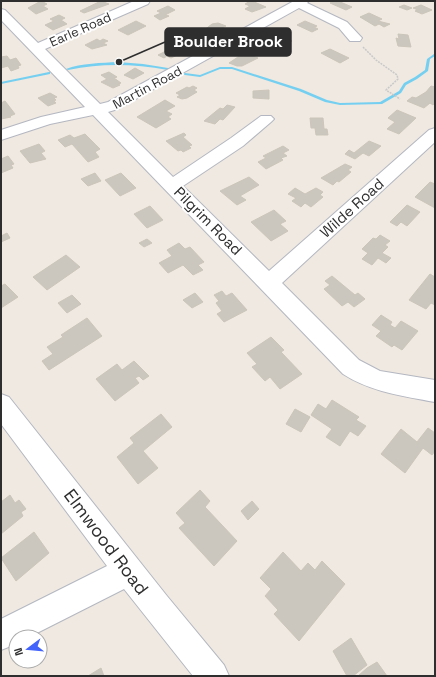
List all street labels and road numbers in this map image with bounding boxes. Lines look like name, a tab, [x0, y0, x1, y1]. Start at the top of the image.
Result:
street label: Earle Road	[47, 8, 114, 51]
street label: Martin Road	[110, 62, 185, 113]
street label: Wilde Road	[316, 174, 388, 241]
street label: Pilgrim Road	[170, 182, 247, 259]
street label: Elmwood Road	[59, 484, 154, 599]

